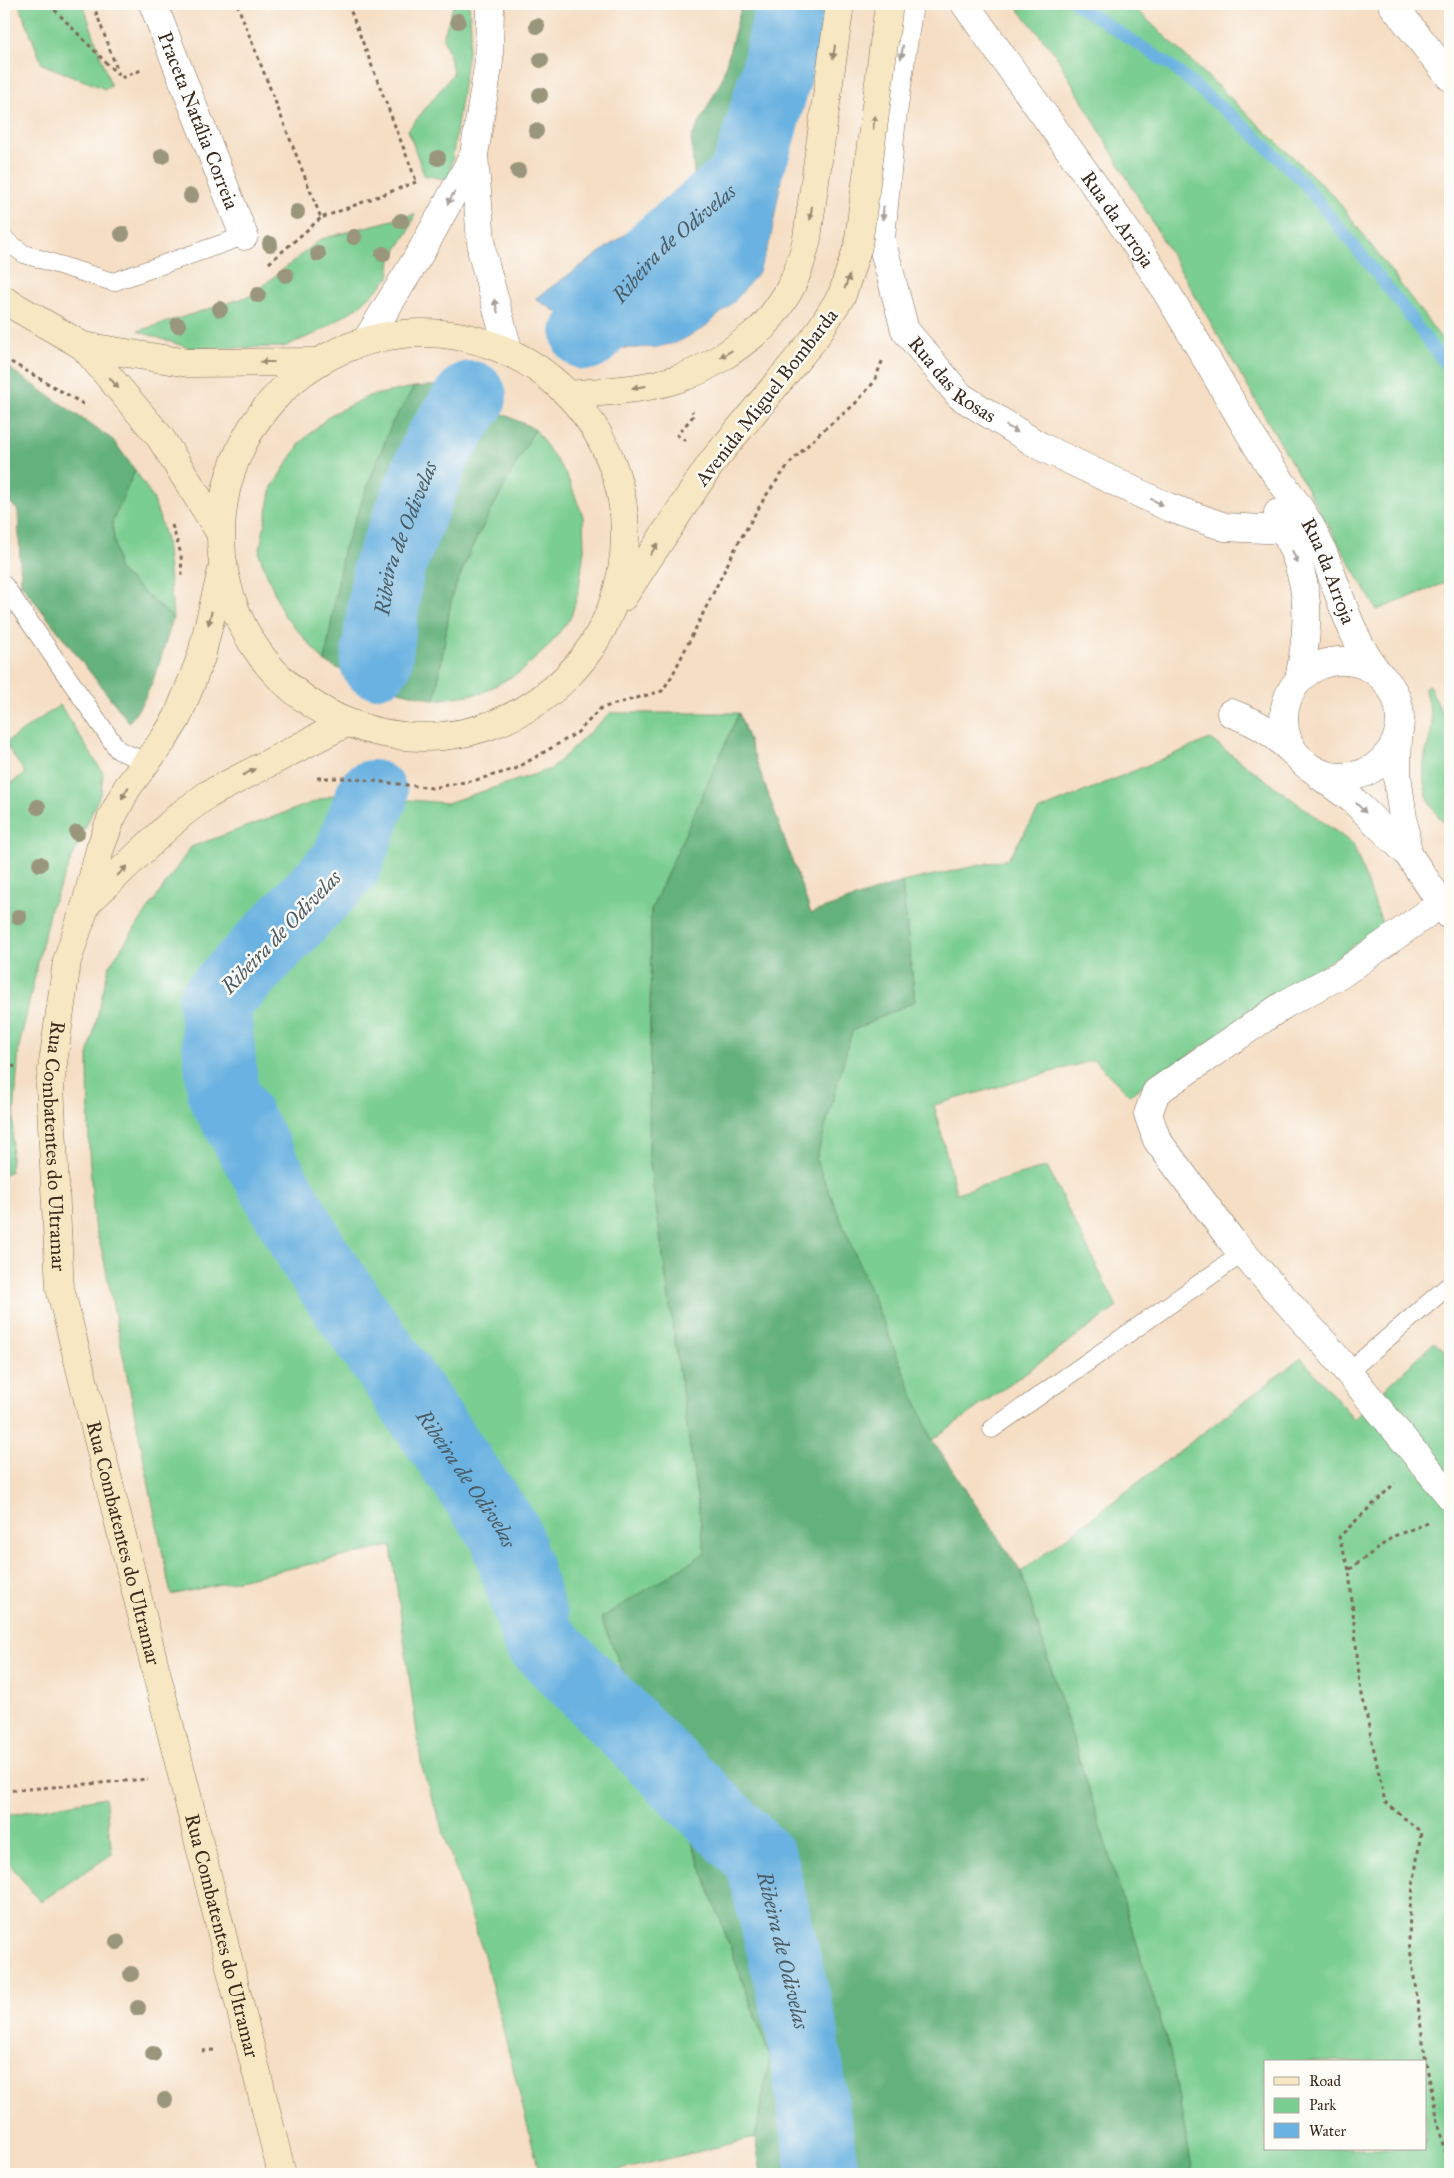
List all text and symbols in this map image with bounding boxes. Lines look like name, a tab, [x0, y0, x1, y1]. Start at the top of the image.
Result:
street label: Praceta Natália Correia	[153, 28, 245, 213]
one-way arrow	[829, 44, 837, 60]
one-way arrow	[898, 44, 906, 60]
one-way arrow	[870, 114, 878, 130]
street label: Rua da Arroja	[1076, 166, 1160, 272]
water label: Ribeira de Odivelas	[606, 178, 742, 309]
one-way arrow	[446, 191, 455, 205]
one-way arrow	[807, 205, 815, 221]
one-way arrow	[879, 206, 887, 222]
one-way arrow	[843, 274, 851, 289]
one-way arrow	[492, 299, 500, 314]
street label: Avenida Miguel Bombarda	[689, 303, 844, 492]
street label: Rua das Rosas	[903, 331, 1001, 428]
one-way arrow	[720, 349, 733, 358]
one-way arrow	[259, 358, 275, 366]
one-way arrow	[108, 377, 120, 389]
one-way arrow	[631, 383, 647, 391]
one-way arrow	[1006, 424, 1019, 433]
water label: Ribeira de Odivelas	[369, 457, 444, 618]
one-way arrow	[1150, 498, 1164, 506]
street label: Rua da Arroja	[1296, 514, 1361, 628]
one-way arrow	[650, 543, 659, 556]
one-way arrow	[1291, 550, 1299, 564]
one-way arrow	[206, 610, 214, 625]
one-way arrow	[243, 767, 256, 776]
one-way arrow	[120, 786, 129, 800]
one-way arrow	[1355, 802, 1367, 814]
water label: Ribeira de Odivelas	[215, 864, 347, 1000]
one-way arrow	[115, 865, 127, 877]
street label: Rua Combatentes do Ultramar	[38, 1020, 71, 1272]
water label: Ribeira de Odivelas	[410, 1404, 522, 1552]
street label: Rua Combatentes do Ultramar	[82, 1418, 166, 1668]
street label: Rua Combatentes do Ultramar	[180, 1811, 265, 2061]
water label: Ribeira de Odivelas	[751, 1868, 815, 2033]
legend	[1264, 2060, 1426, 2150]
text: Road	[1309, 2072, 1341, 2090]
text: Park	[1309, 2096, 1336, 2114]
text: Water	[1309, 2122, 1346, 2140]

